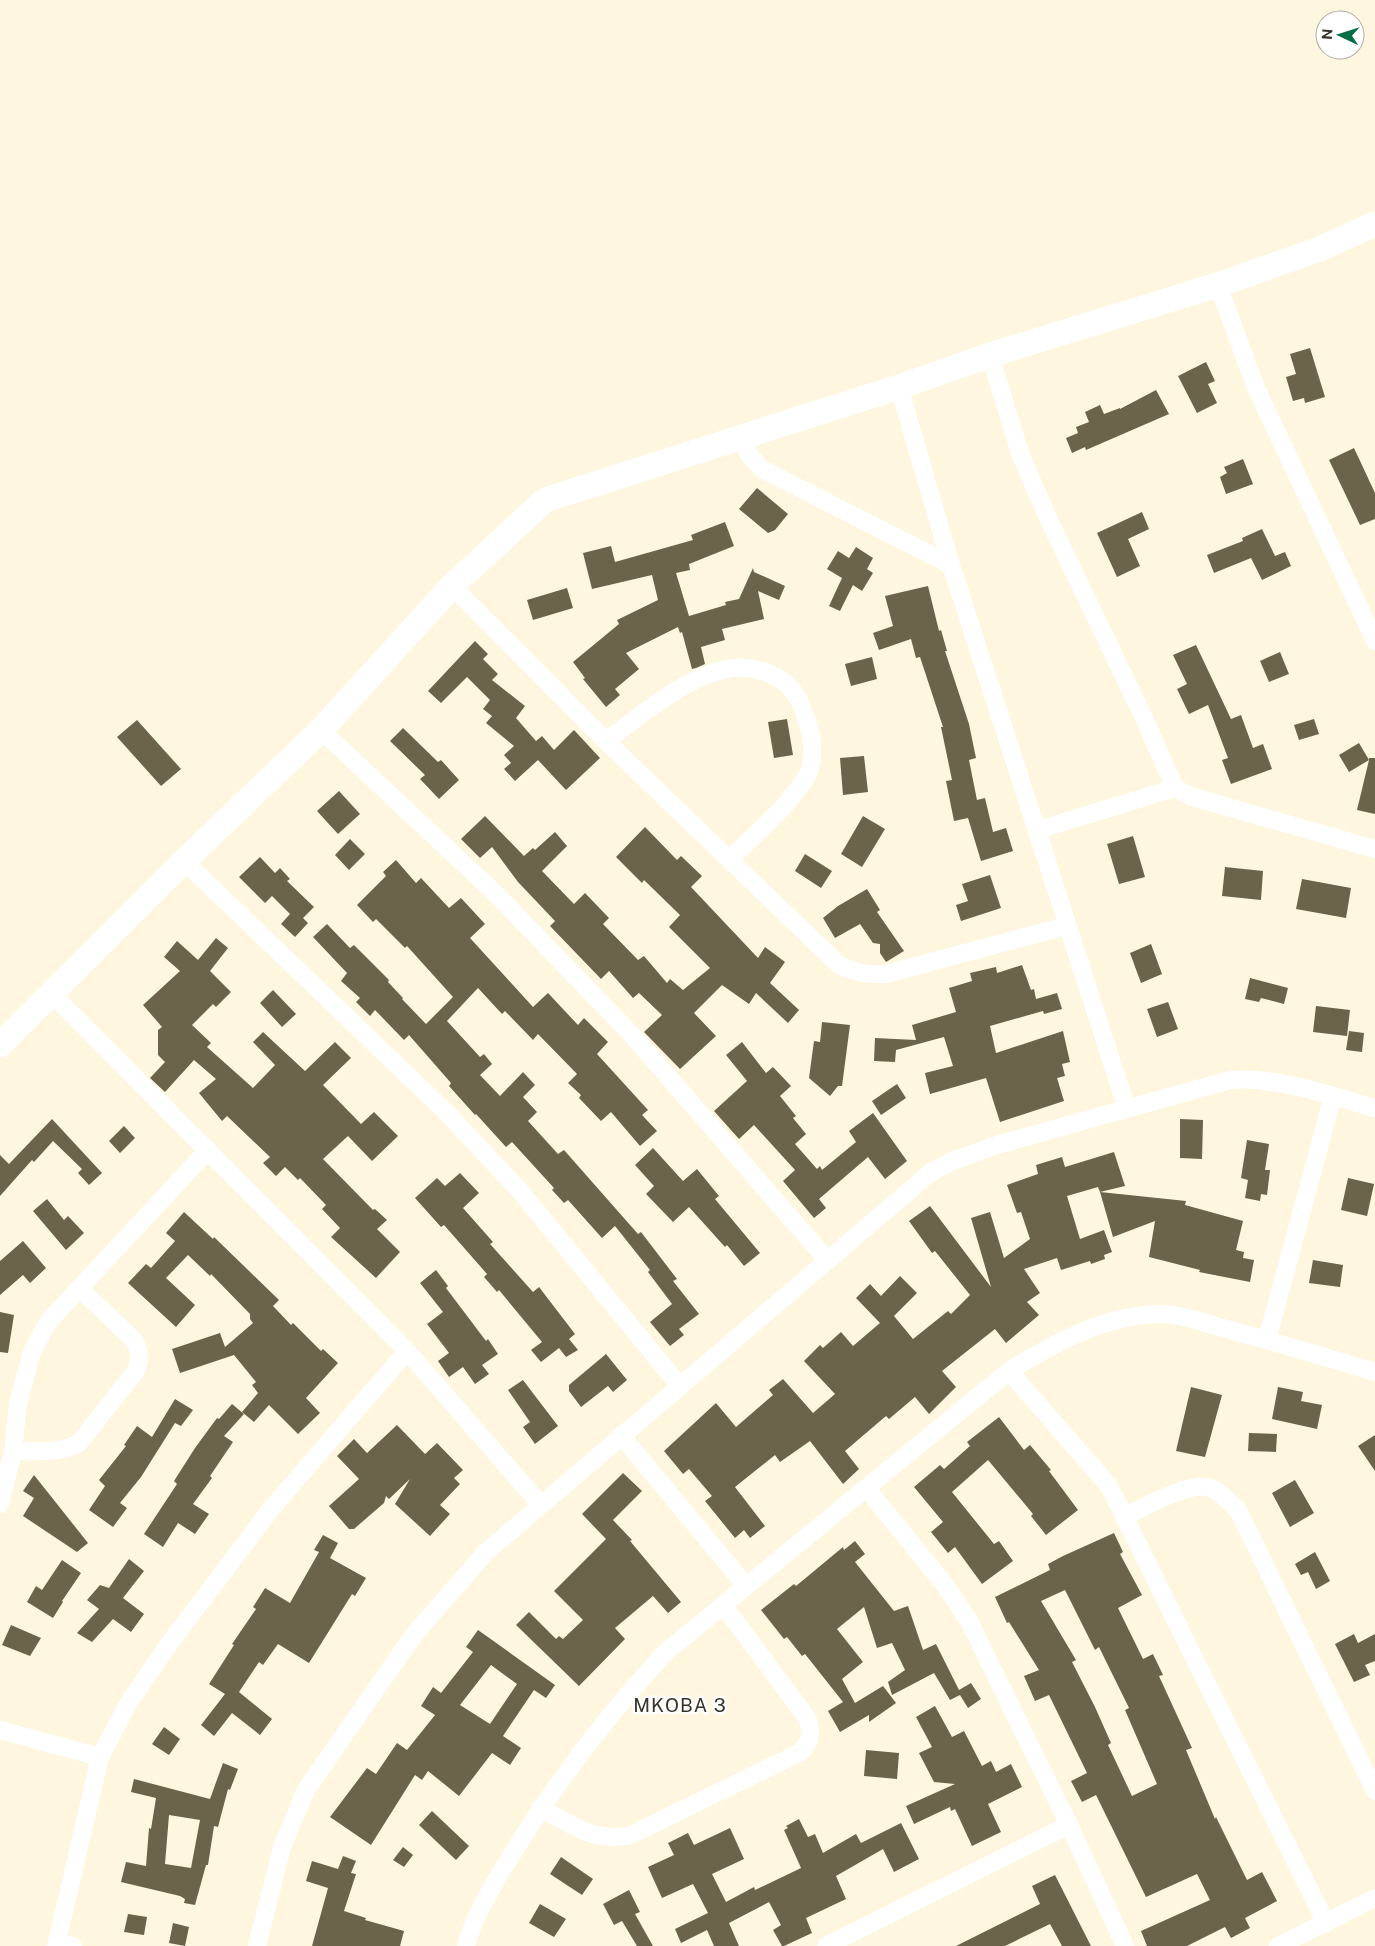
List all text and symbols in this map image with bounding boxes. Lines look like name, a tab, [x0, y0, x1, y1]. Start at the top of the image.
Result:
north arrow	[1315, 10, 1365, 60]
text: N	[1319, 28, 1335, 40]
district label: MKOBA 3	[633, 1694, 727, 1716]

